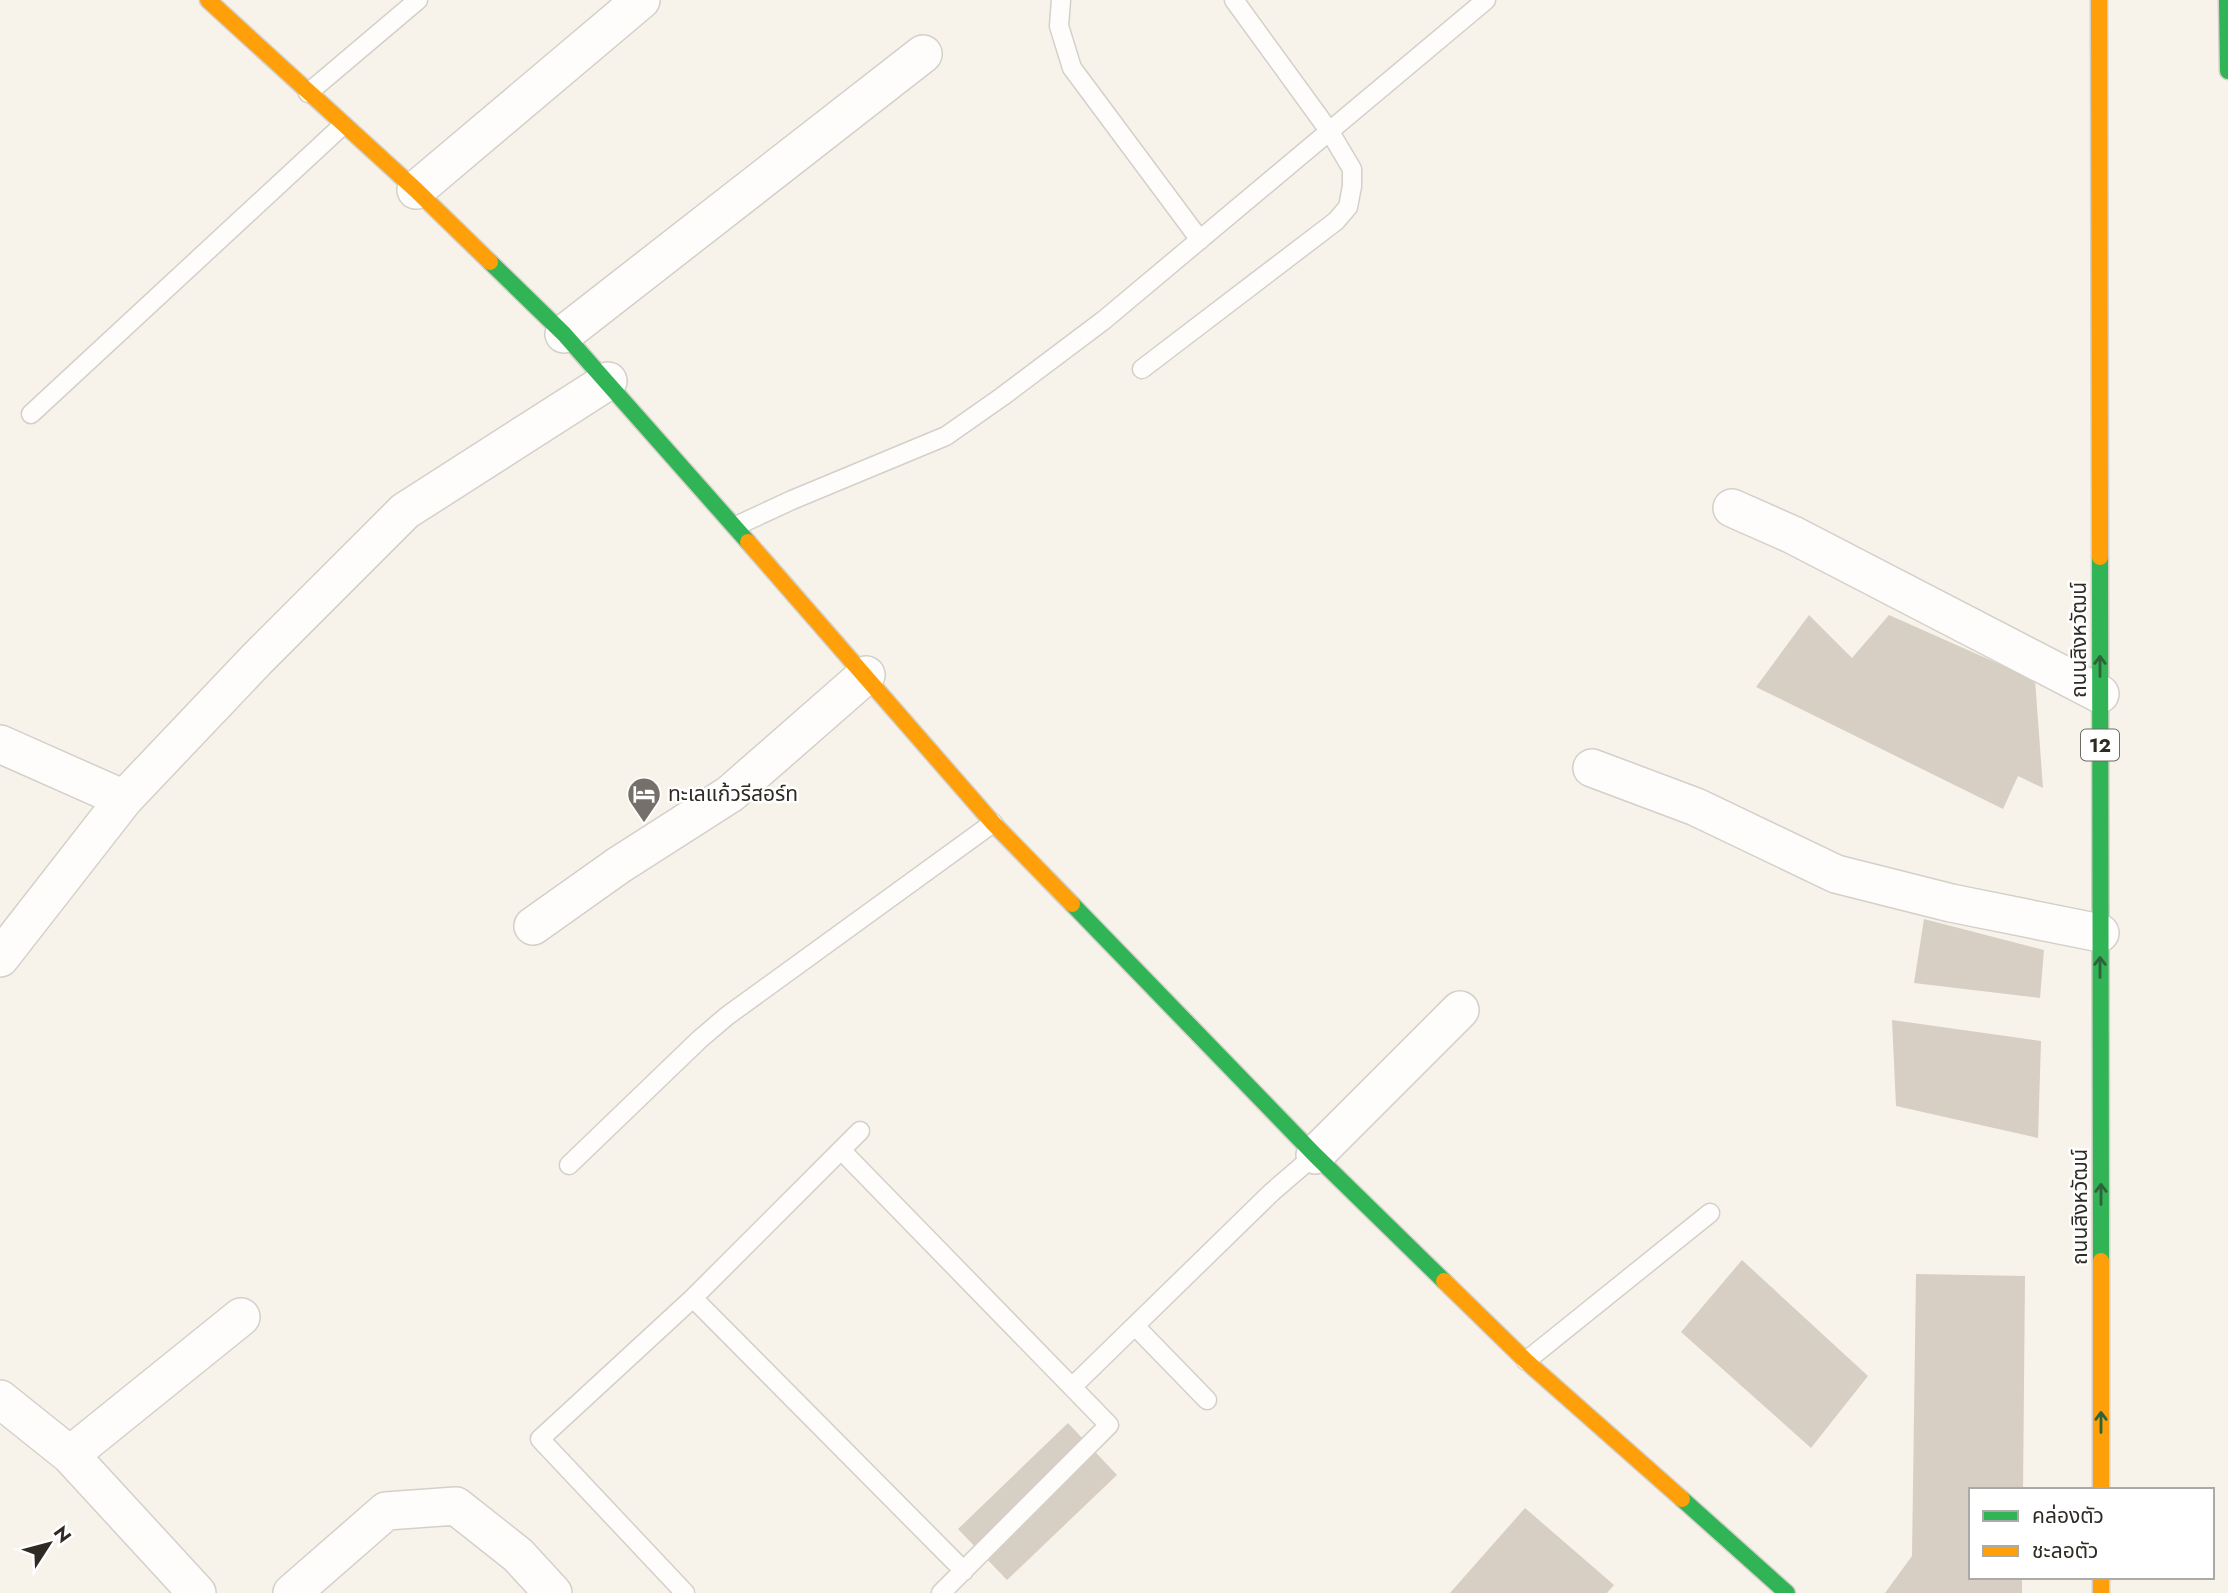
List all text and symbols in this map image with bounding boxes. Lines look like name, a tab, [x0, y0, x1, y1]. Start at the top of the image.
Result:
street label: ถนนสิงหวัฒน์	[2064, 582, 2094, 698]
one-way arrow	[2093, 654, 2107, 677]
road number: 12	[2081, 730, 2119, 760]
hotel icon: ทะเลแก้วรีสอร์ท	[625, 775, 663, 824]
place label: ทะเลแก้วรีสอร์ท	[668, 779, 798, 809]
one-way arrow	[2093, 955, 2107, 978]
street label: ถนนสิงหวัฒน์	[2065, 1149, 2095, 1265]
one-way arrow	[2094, 1183, 2108, 1206]
one-way arrow	[2094, 1410, 2108, 1433]
legend	[1969, 1488, 2214, 1579]
text: คล่องตัว	[2032, 1501, 2104, 1531]
north arrow	[14, 1509, 84, 1579]
text: N	[47, 1520, 78, 1548]
text: ชะลอตัว	[2032, 1536, 2098, 1566]

